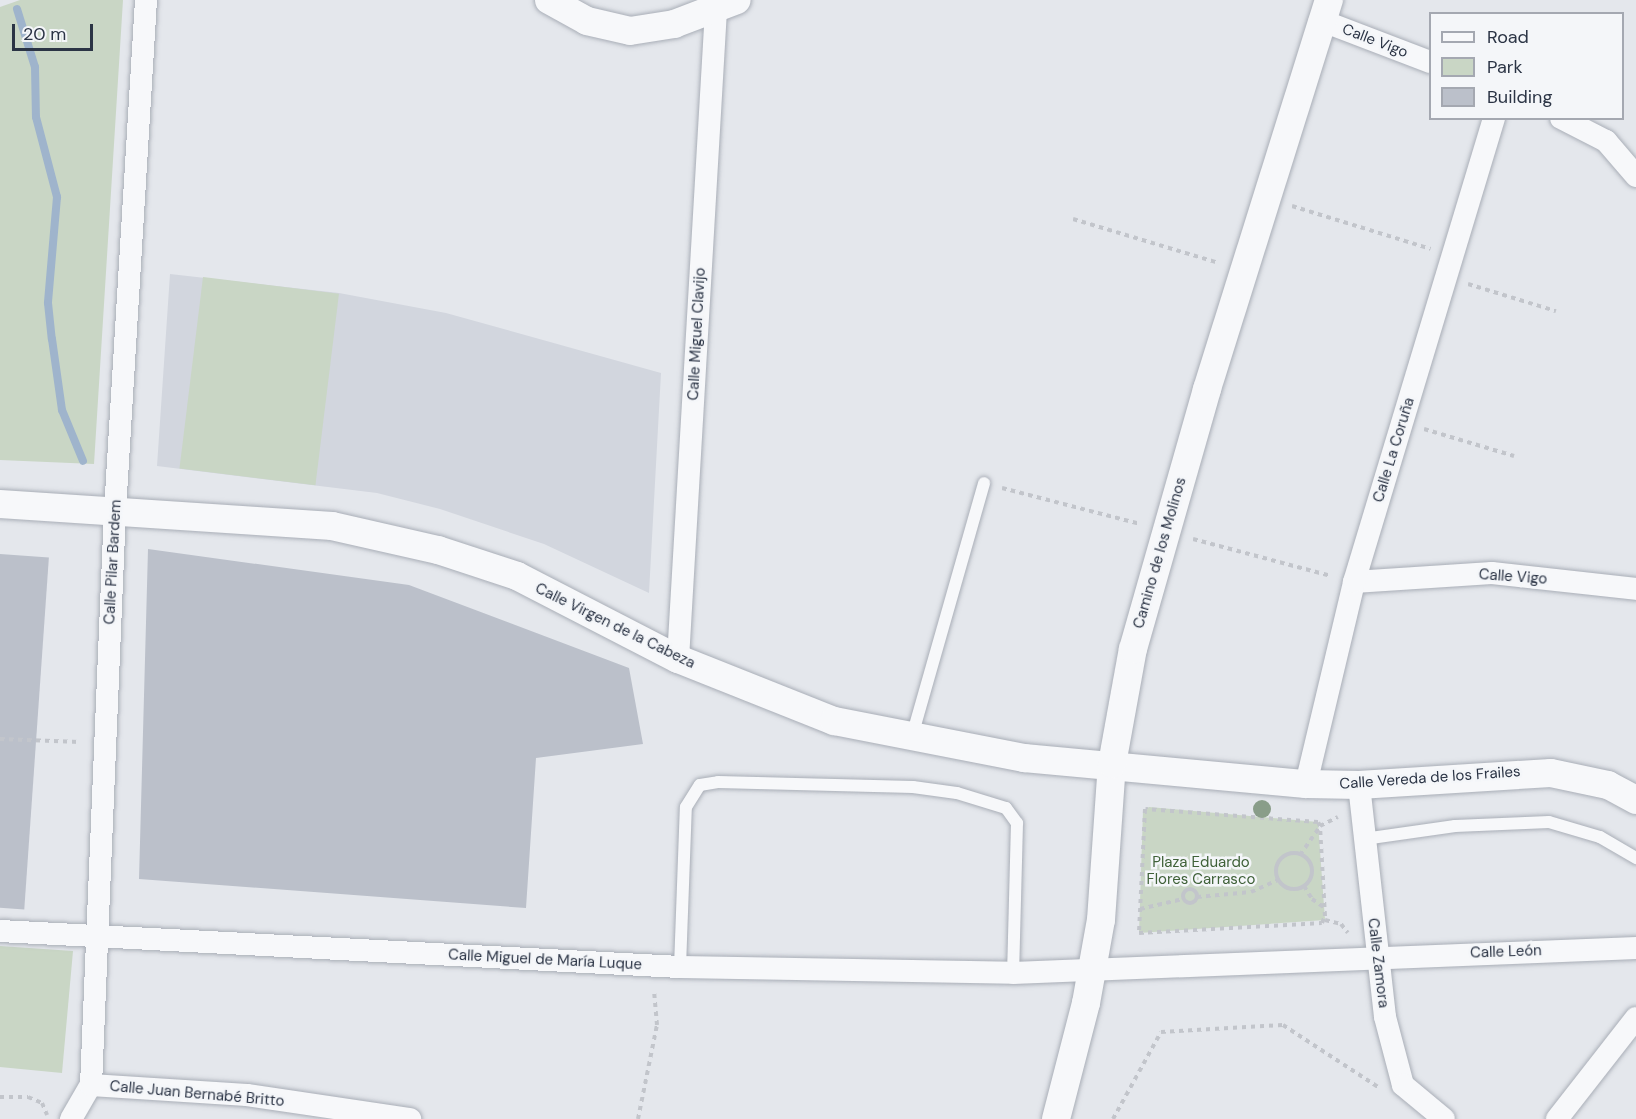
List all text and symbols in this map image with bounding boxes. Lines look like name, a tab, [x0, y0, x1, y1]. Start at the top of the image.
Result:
scale bar	[15, 12, 96, 50]
legend	[1429, 12, 1624, 120]
street label: Calle Vigo	[1340, 20, 1410, 62]
text: 20 m	[23, 22, 66, 46]
text: Road	[1487, 25, 1529, 49]
text: Park	[1487, 55, 1523, 79]
text: Building	[1487, 85, 1552, 109]
street label: Calle Miguel Clavijo	[685, 267, 709, 401]
street label: Calle La Coruña	[1369, 395, 1419, 505]
street label: Camino de los Molinos	[1130, 475, 1190, 631]
street label: Calle Pilar Bardem	[101, 499, 125, 625]
street label: Calle Vigo	[1478, 566, 1548, 588]
street label: Calle Virgen de la Cabeza	[532, 579, 698, 673]
street label: Calle Vereda de los Frailes	[1339, 763, 1521, 793]
park label: Plaza Eduardo Flores Carrasco	[1147, 853, 1255, 888]
street label: Calle Zamora	[1364, 917, 1392, 1009]
street label: Calle León	[1470, 942, 1542, 962]
street label: Calle Miguel de María Luque	[448, 946, 642, 974]
street label: Calle Juan Bernabé Britto	[109, 1077, 285, 1111]

